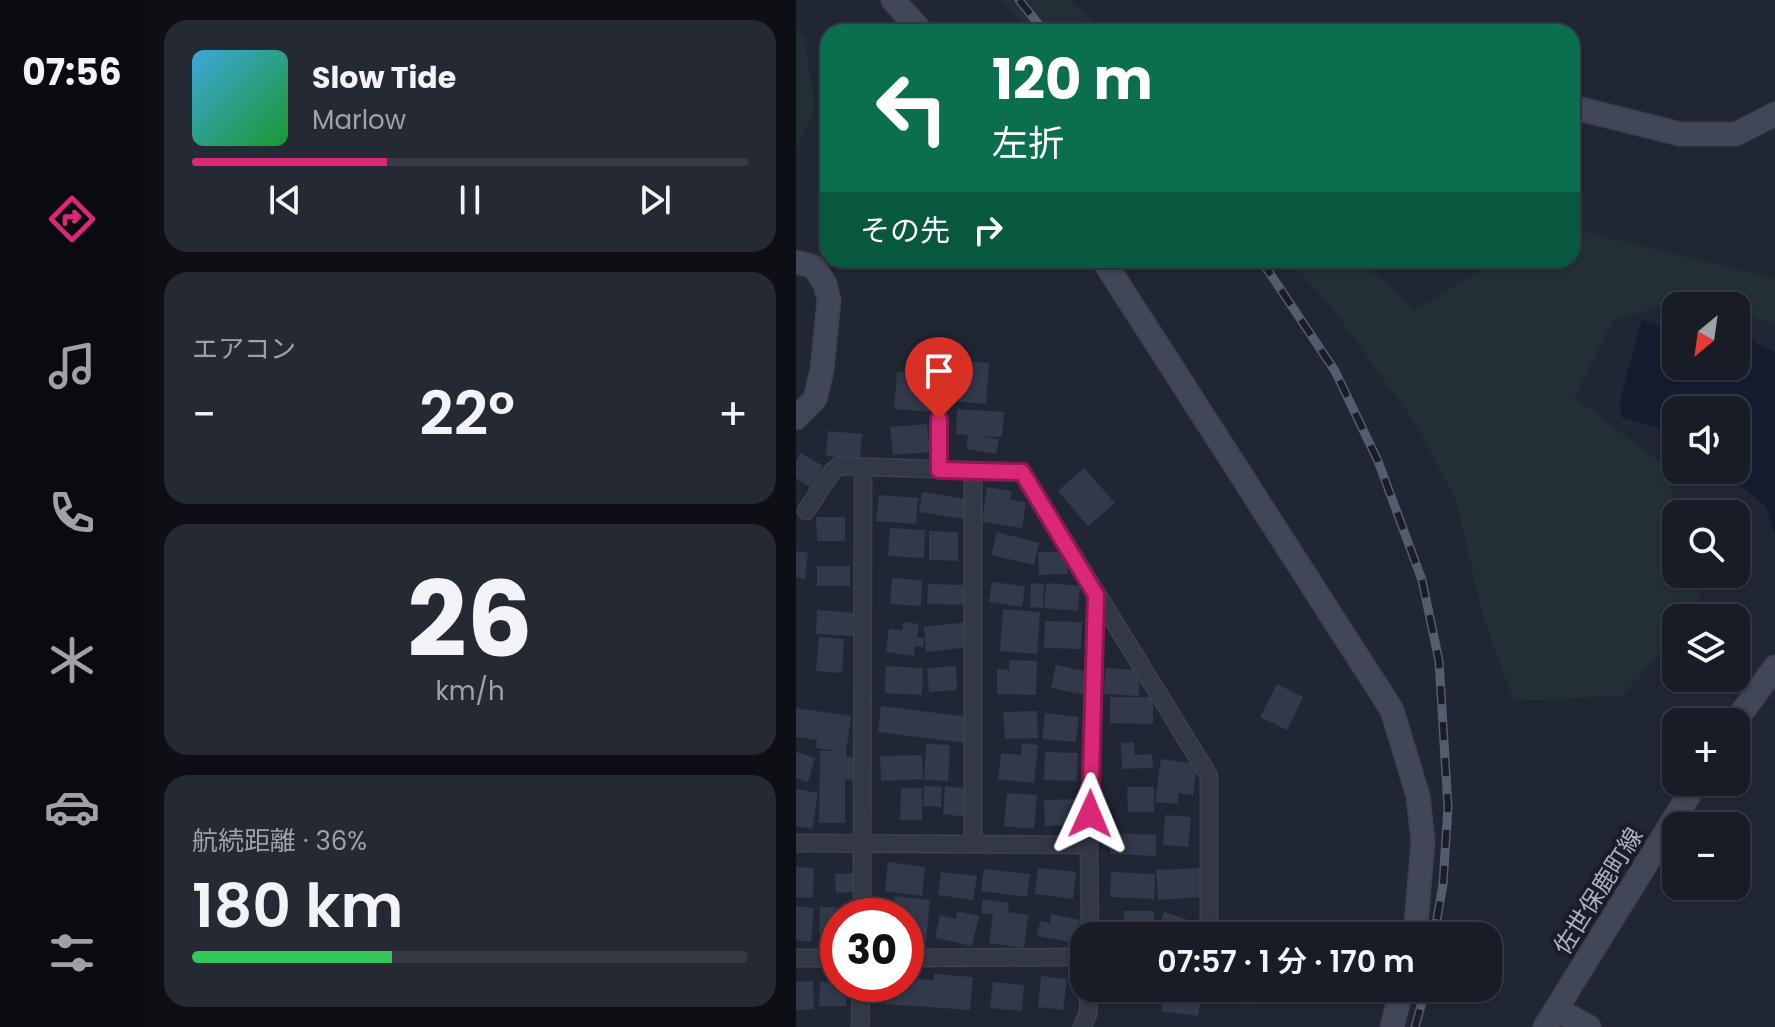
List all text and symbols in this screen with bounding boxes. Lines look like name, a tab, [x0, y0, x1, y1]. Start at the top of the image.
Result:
text: 120 m	[992, 40, 1153, 119]
text: 07:56	[22, 47, 122, 98]
text: Slow Tide	[312, 56, 456, 99]
icon: left	[860, 56, 964, 160]
text: Marlow	[312, 102, 406, 138]
text: 左折	[992, 118, 1064, 169]
icon: previous	[263, 178, 307, 222]
icon: pause	[448, 178, 492, 222]
icon: next	[633, 178, 677, 222]
icon: directions	[44, 191, 100, 247]
icon: right	[966, 208, 1010, 252]
text: その先	[860, 209, 950, 252]
north arrow	[1662, 292, 1750, 380]
map controls	[1662, 292, 1750, 900]
text: エアコン	[192, 331, 296, 367]
pin	[905, 337, 973, 419]
icon: music	[44, 338, 100, 394]
icon: arrive	[917, 349, 961, 393]
text: 22°	[419, 372, 515, 456]
text: −	[192, 384, 216, 445]
text: +	[718, 384, 748, 445]
button: sound	[1662, 396, 1750, 484]
icon: phone	[44, 485, 100, 541]
button: search	[1662, 500, 1750, 588]
text: 26	[407, 547, 533, 692]
button: layers	[1662, 604, 1750, 692]
icon: climate	[44, 632, 100, 688]
text: km/h	[435, 673, 505, 709]
button: +	[1662, 708, 1750, 796]
position arrow	[1048, 772, 1132, 856]
icon: car	[44, 779, 100, 835]
button: −	[1662, 812, 1750, 900]
street label: 佐世保鹿町線	[1546, 821, 1650, 961]
text: 航続距離 · 36%	[192, 823, 367, 859]
text: 180 km	[192, 864, 403, 948]
speed limit sign: 30	[820, 898, 924, 1002]
icon: filters	[44, 925, 100, 981]
text: 07:57 · 1 分 · 170 m	[1157, 940, 1415, 983]

